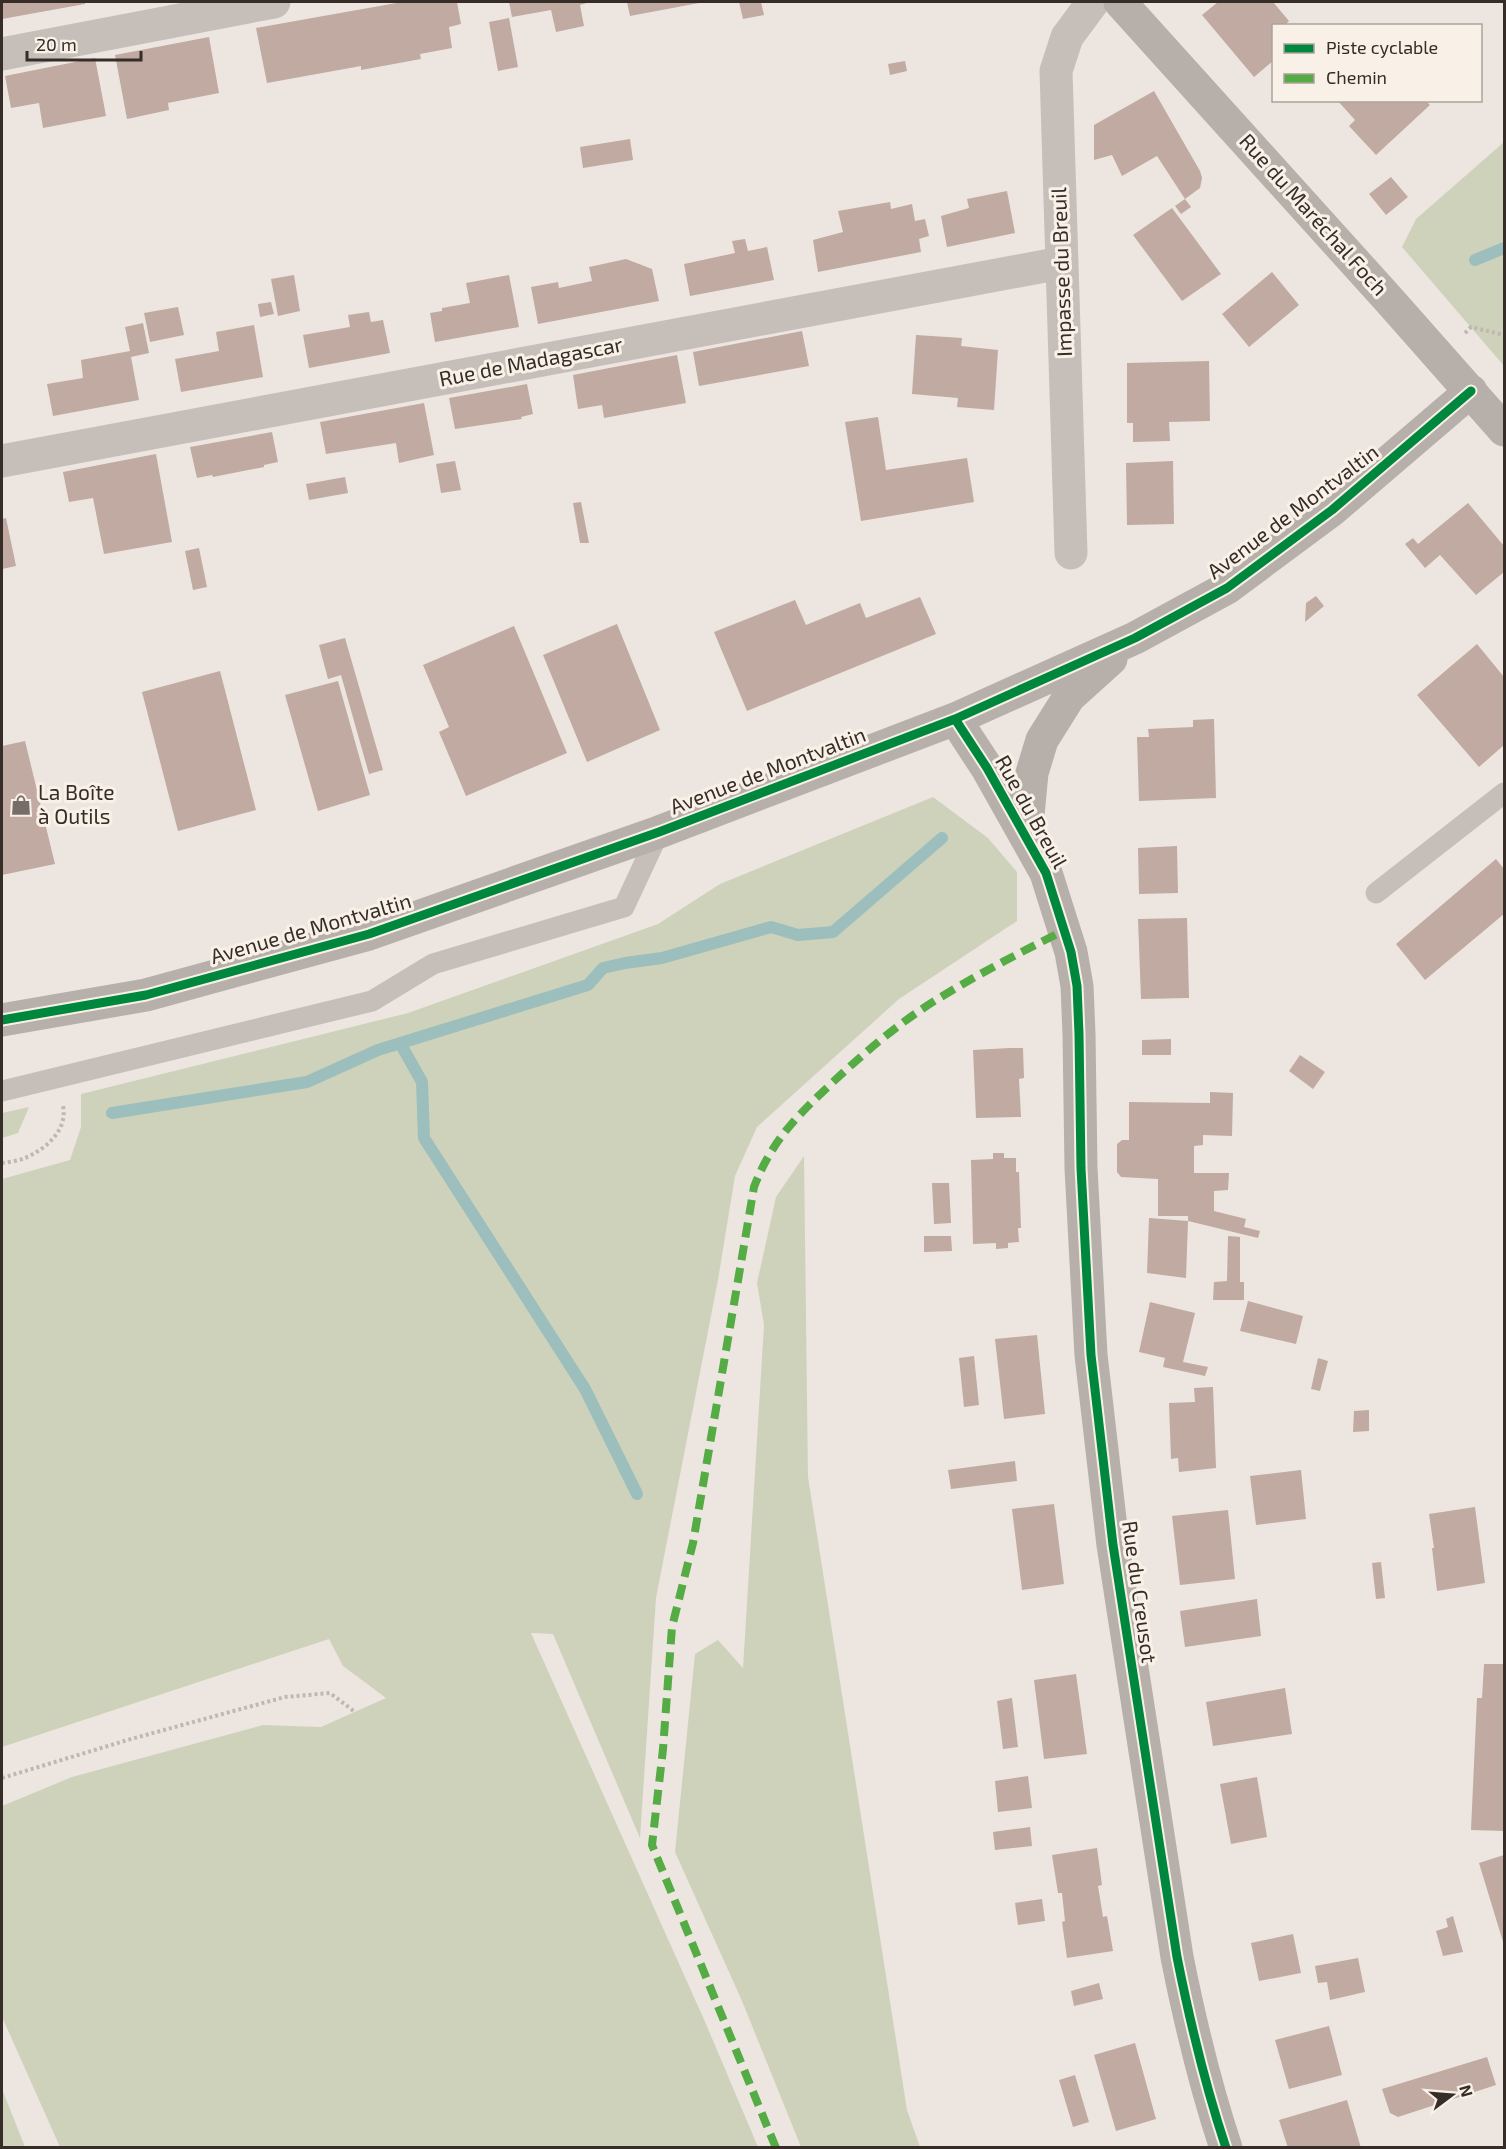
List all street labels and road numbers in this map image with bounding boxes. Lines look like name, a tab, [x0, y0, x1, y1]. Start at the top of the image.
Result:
street label: Rue du Maréchal Foch	[1235, 128, 1393, 300]
street label: Impasse du Breuil	[1045, 186, 1076, 357]
street label: Rue de Madagascar	[437, 330, 625, 391]
street label: Avenue de Montvaltin	[1202, 438, 1383, 583]
street label: Avenue de Montvaltin	[666, 721, 869, 818]
street label: Rue du Breuil	[991, 750, 1074, 873]
street label: Avenue de Montvaltin	[207, 887, 414, 968]
street label: Rue du Creusot	[1118, 1519, 1163, 1665]

